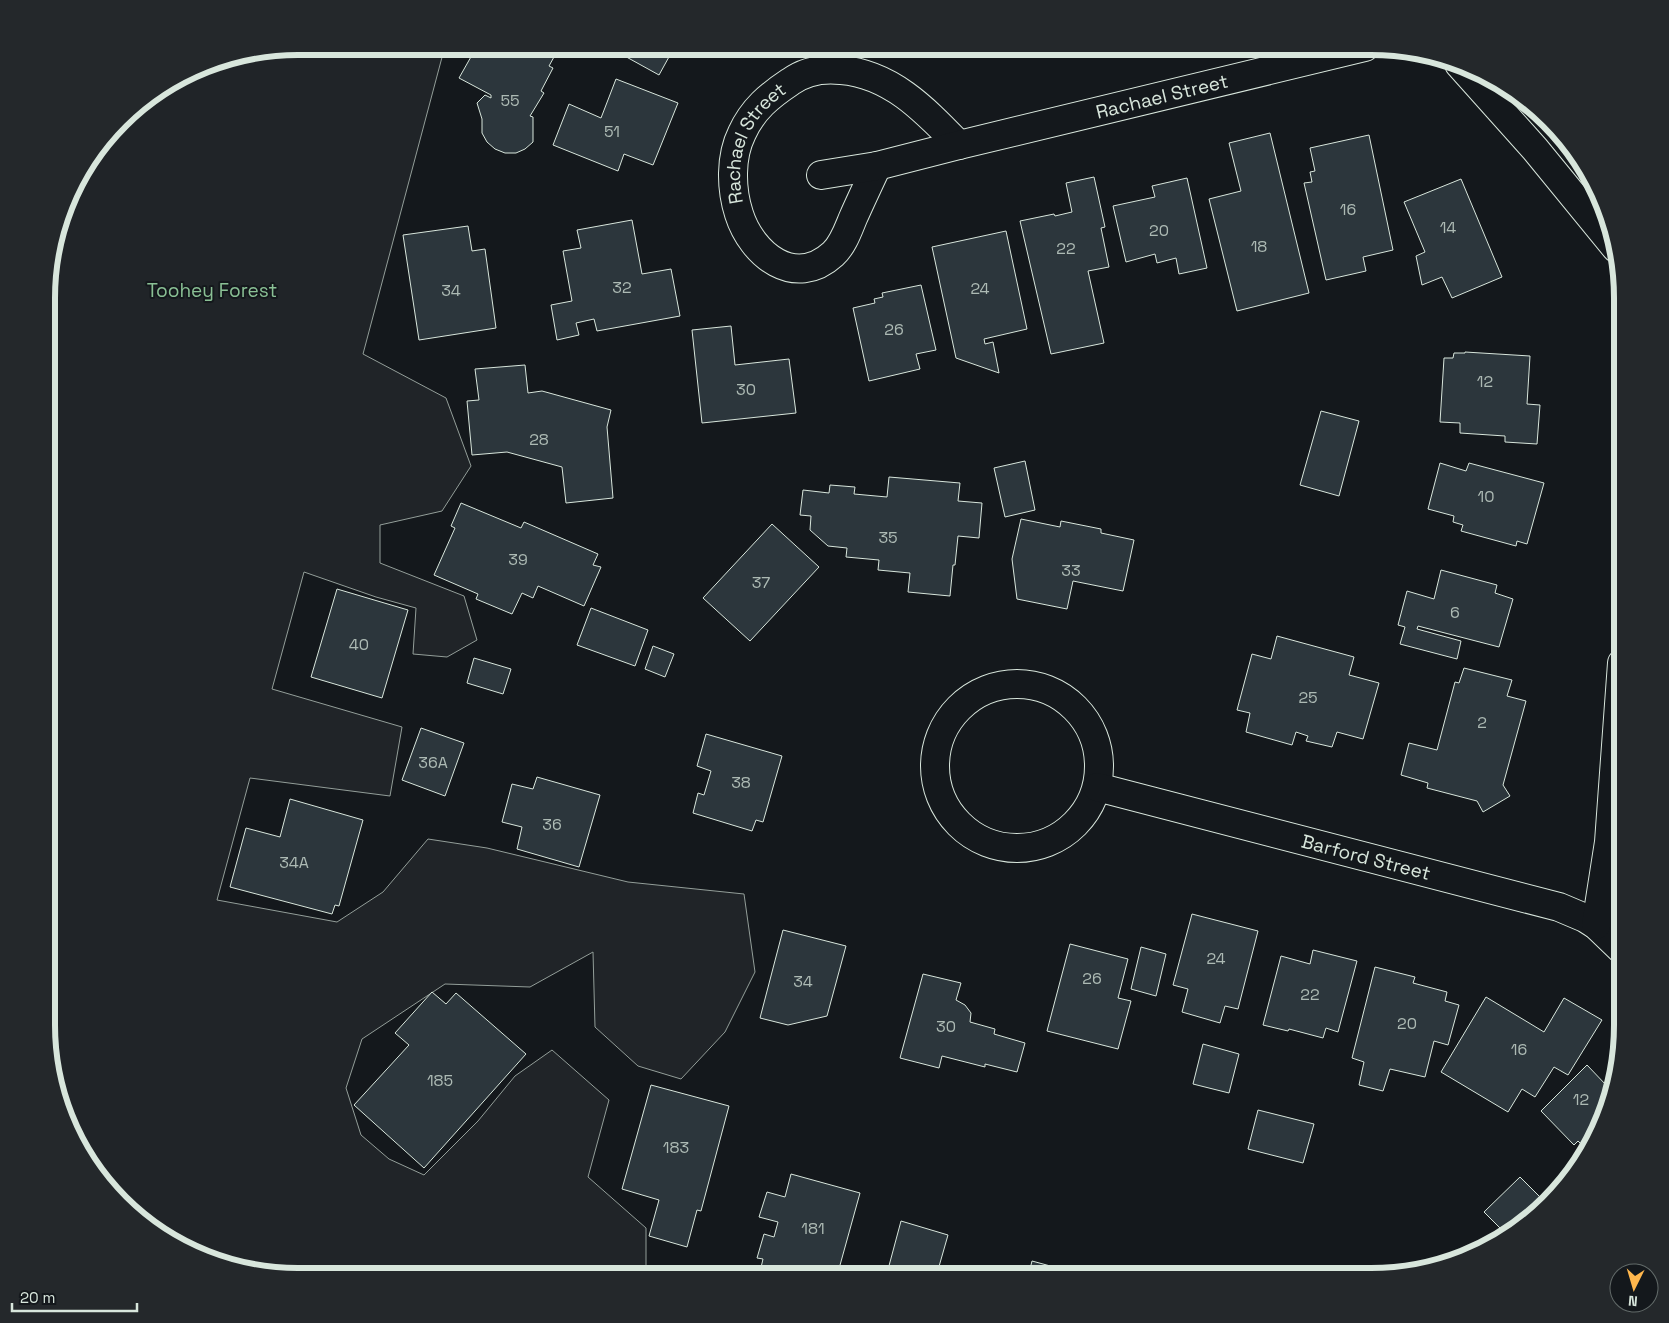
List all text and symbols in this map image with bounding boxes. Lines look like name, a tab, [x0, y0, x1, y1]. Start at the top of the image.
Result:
street label: Rachael Street	[1093, 69, 1231, 125]
street label: Rachael Street	[721, 77, 791, 206]
house number: 55	[500, 90, 520, 111]
house number: 51	[604, 121, 620, 142]
house number: 16	[1340, 199, 1356, 220]
house number: 14	[1440, 217, 1456, 238]
house number: 20	[1149, 220, 1169, 241]
house number: 18	[1251, 236, 1267, 257]
house number: 22	[1056, 238, 1076, 259]
house number: 32	[612, 277, 632, 298]
park label: Toohey Forest	[147, 278, 277, 303]
house number: 24	[970, 278, 990, 299]
house number: 34	[441, 280, 461, 301]
house number: 26	[884, 319, 904, 340]
house number: 12	[1477, 371, 1493, 392]
house number: 30	[736, 379, 756, 400]
house number: 28	[529, 429, 549, 450]
house number: 10	[1478, 486, 1494, 507]
house number: 35	[878, 527, 898, 548]
house number: 39	[508, 549, 528, 570]
house number: 33	[1061, 560, 1081, 581]
house number: 37	[752, 572, 770, 593]
house number: 6	[1450, 602, 1460, 623]
house number: 40	[349, 634, 369, 655]
house number: 25	[1298, 687, 1318, 708]
house number: 2	[1477, 712, 1487, 733]
house number: 36A	[418, 752, 448, 773]
house number: 38	[731, 772, 751, 793]
house number: 36	[542, 814, 562, 835]
street label: Barford Street	[1299, 829, 1433, 886]
house number: 34A	[279, 852, 309, 873]
house number: 24	[1206, 948, 1226, 969]
house number: 26	[1082, 968, 1102, 989]
house number: 34	[793, 971, 813, 992]
house number: 22	[1300, 984, 1320, 1005]
house number: 20	[1397, 1013, 1417, 1034]
house number: 30	[936, 1016, 956, 1037]
house number: 16	[1511, 1039, 1527, 1060]
house number: 185	[427, 1070, 453, 1091]
house number: 12	[1573, 1089, 1589, 1110]
house number: 183	[663, 1137, 689, 1158]
house number: 181	[801, 1218, 825, 1239]
north arrow	[1609, 1263, 1659, 1313]
scale bar	[12, 1280, 138, 1312]
text: 20 m	[20, 1288, 55, 1307]
text: N	[1627, 1292, 1638, 1310]

